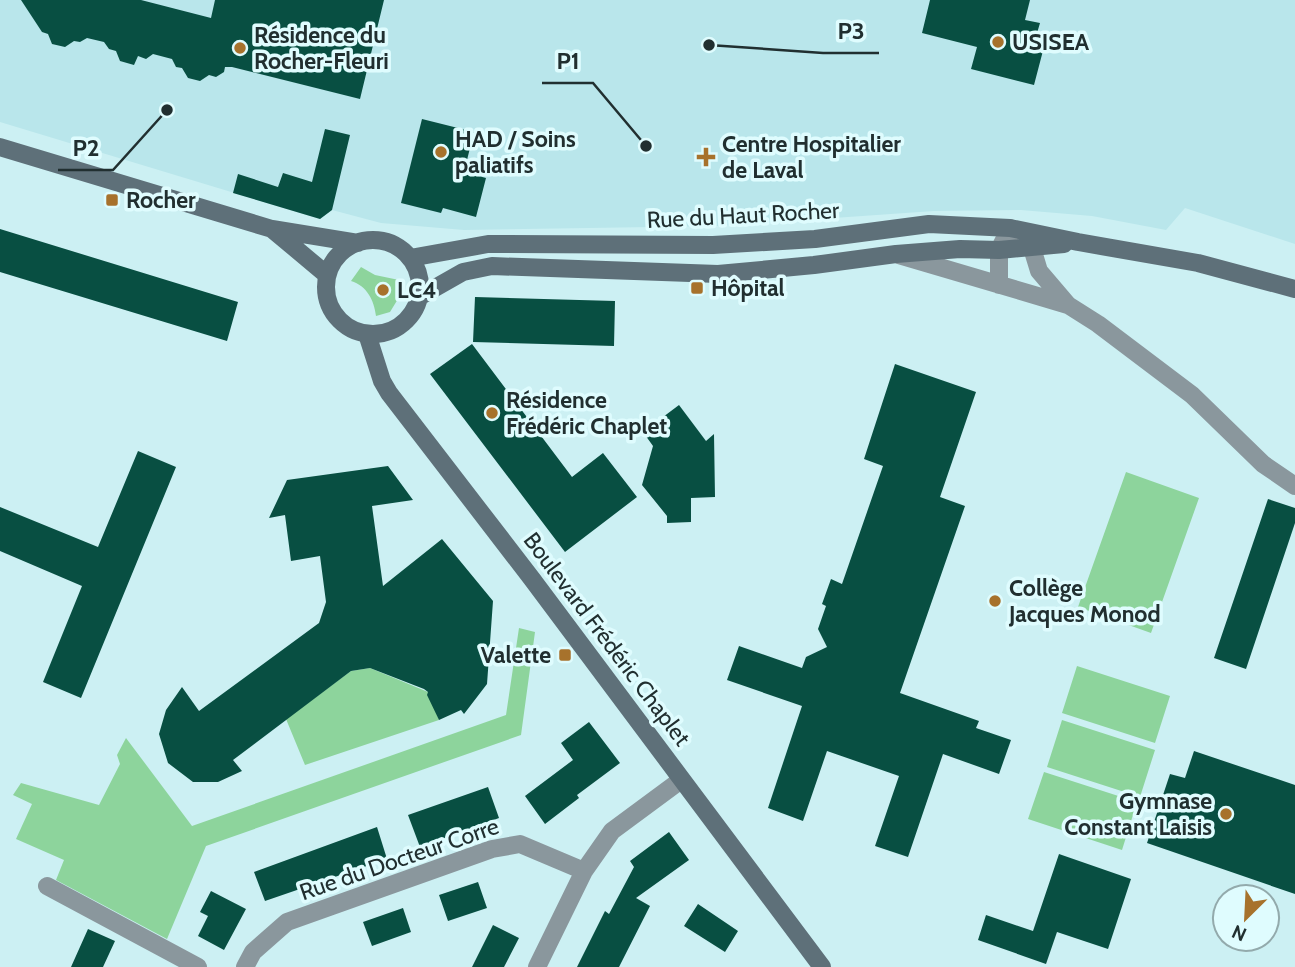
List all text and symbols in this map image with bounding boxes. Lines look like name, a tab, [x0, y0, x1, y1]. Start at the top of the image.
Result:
callout: P3	[823, 8, 879, 53]
text: P3	[837, 16, 865, 45]
place label: Résidence du Rocher-Fleuri	[254, 21, 389, 75]
place label: USISEA	[1012, 28, 1090, 56]
marker: USISEA	[990, 34, 1006, 50]
callout: P1	[542, 38, 593, 83]
marker: Résidence du Rocher-Fleuri	[232, 40, 248, 56]
text: P1	[556, 46, 580, 75]
callout: P2	[58, 125, 113, 170]
place label: HAD / Soins paliatifs	[455, 125, 576, 179]
place label: Centre Hospitalier de Laval	[722, 130, 901, 184]
text: P2	[72, 133, 100, 162]
marker: HAD / Soins paliatifs	[433, 144, 449, 160]
marker: Centre Hospitalier de Laval	[696, 147, 716, 167]
place label: Rocher	[126, 186, 196, 214]
marker: Rocher	[104, 192, 120, 208]
street label: Rue du Haut Rocher	[646, 196, 841, 234]
place label: Hôpital	[711, 274, 785, 302]
place label: LC4	[397, 276, 437, 304]
marker: Hôpital	[689, 280, 705, 296]
marker: LC4	[375, 282, 391, 298]
place label: Résidence Frédéric Chaplet	[506, 386, 667, 440]
marker: Résidence Frédéric Chaplet	[484, 405, 500, 421]
street label: Boulevard Frédéric Chaplet	[518, 527, 697, 751]
place label: Collège Jacques Monod	[1008, 574, 1161, 628]
marker: Collège Jacques Monod	[987, 593, 1003, 609]
place label: Valette	[481, 641, 551, 669]
marker: Valette	[557, 647, 573, 663]
place label: Gymnase Constant Laisis	[1064, 787, 1212, 841]
marker: Gymnase Constant Laisis	[1218, 806, 1234, 822]
street label: Rue du Docteur Corre	[296, 812, 502, 906]
north arrow	[1211, 883, 1281, 953]
text: N	[1228, 920, 1250, 946]

